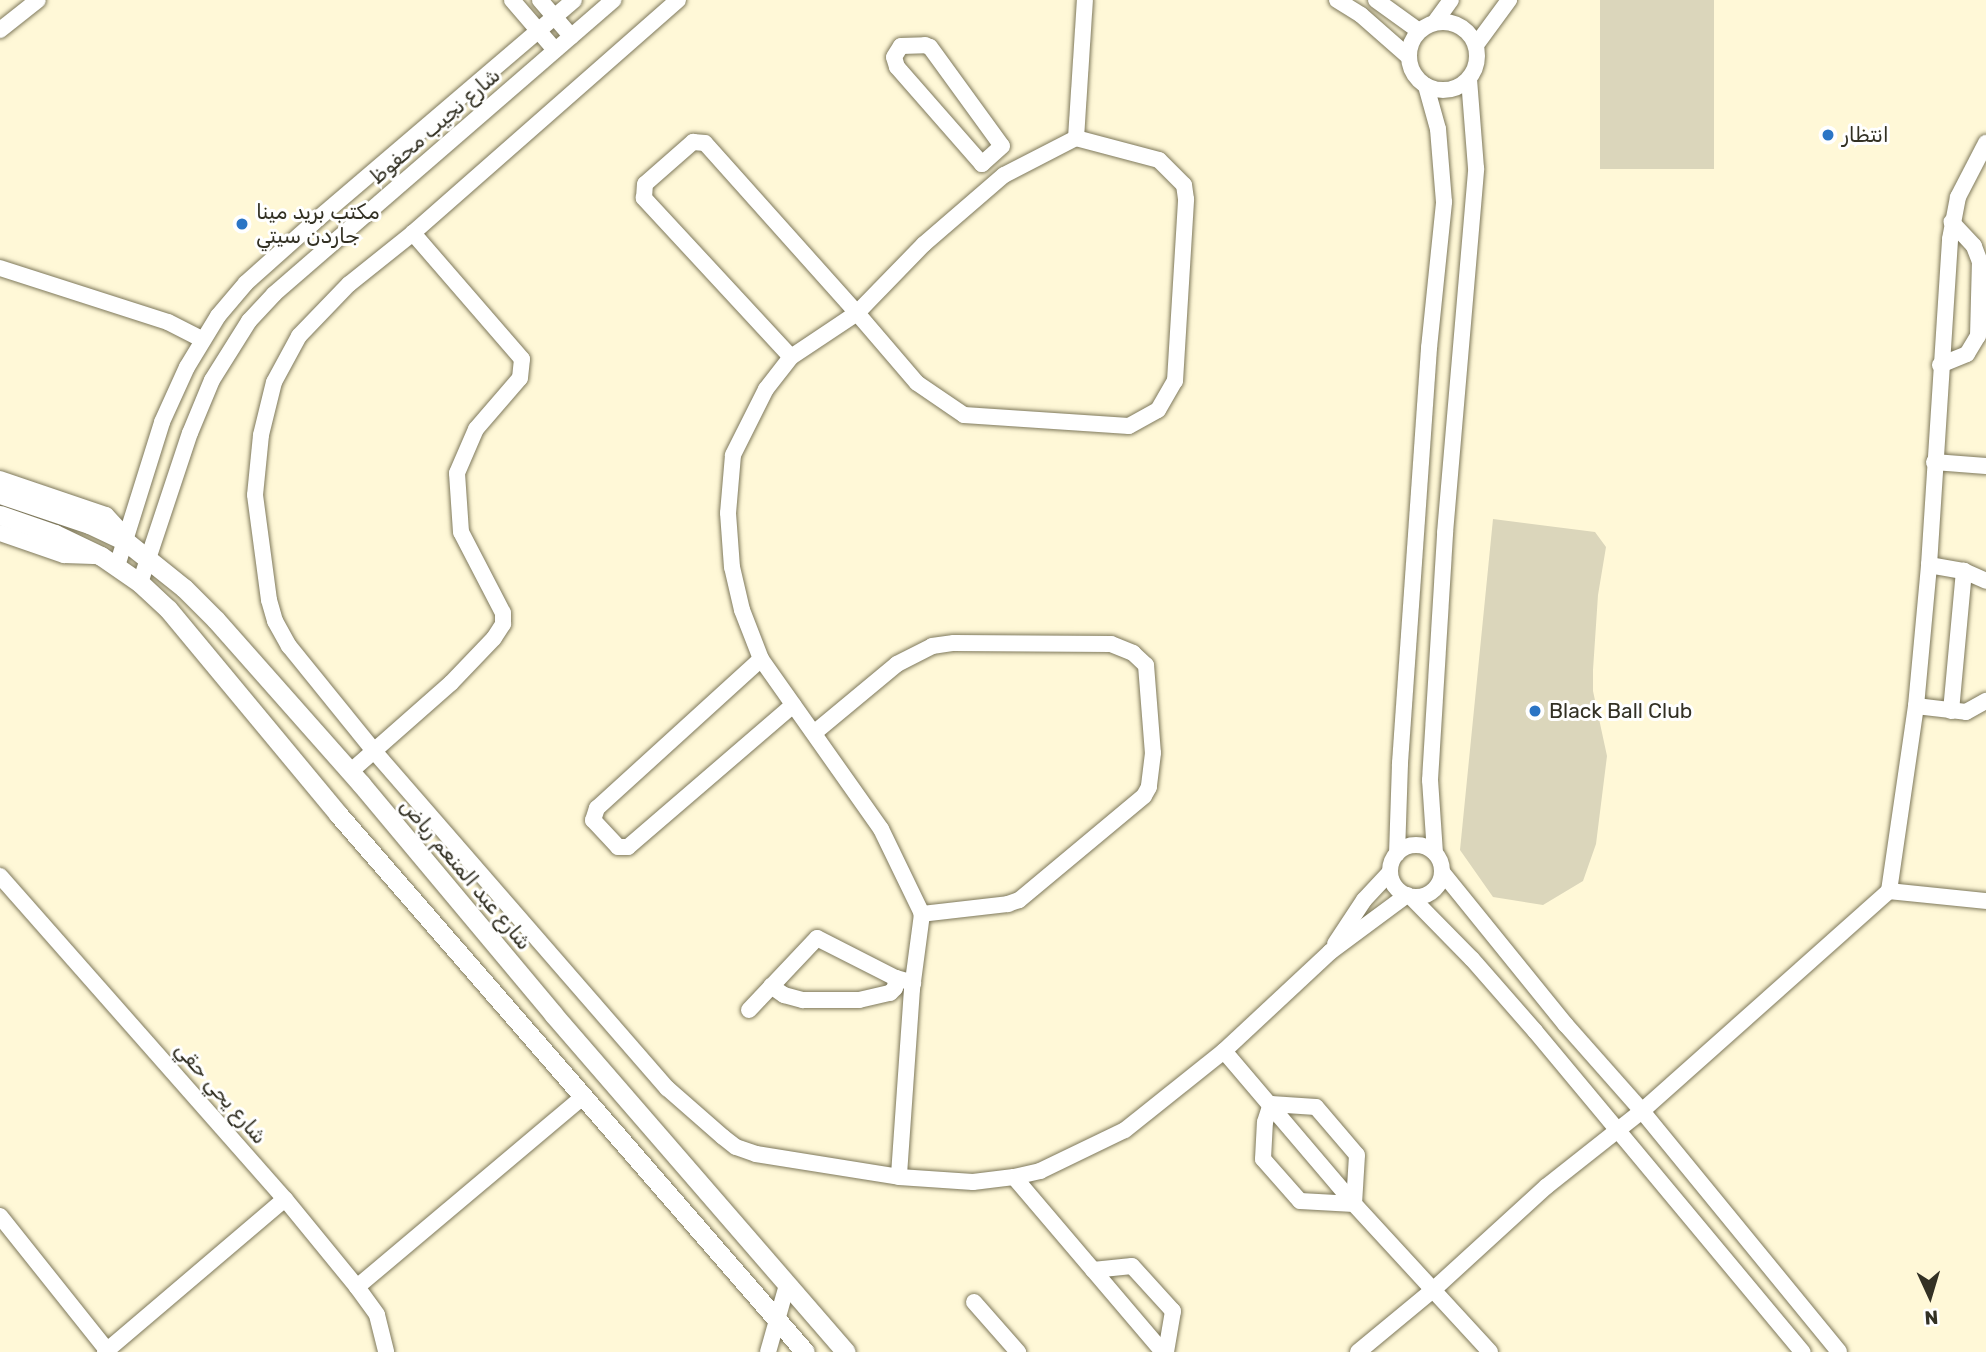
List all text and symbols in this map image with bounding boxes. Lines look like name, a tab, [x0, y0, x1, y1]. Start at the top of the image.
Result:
street label: شارع نجيب محفوظ	[365, 63, 505, 189]
place label: انتظار	[1842, 122, 1889, 148]
marker: انتظار	[1820, 127, 1836, 143]
place label: مكتب بريد مينا جاردن سيتي	[256, 199, 380, 249]
marker: مكتب بريد مينا جاردن سيتي	[234, 216, 250, 232]
place label: Black Ball Club	[1549, 698, 1692, 724]
marker: Black Ball Club	[1527, 703, 1543, 719]
street label: شارع عبد المنعم رياض	[395, 793, 537, 955]
street label: شارع يحي حقي	[170, 1037, 272, 1149]
north arrow	[1895, 1261, 1965, 1331]
text: N	[1924, 1305, 1939, 1329]

